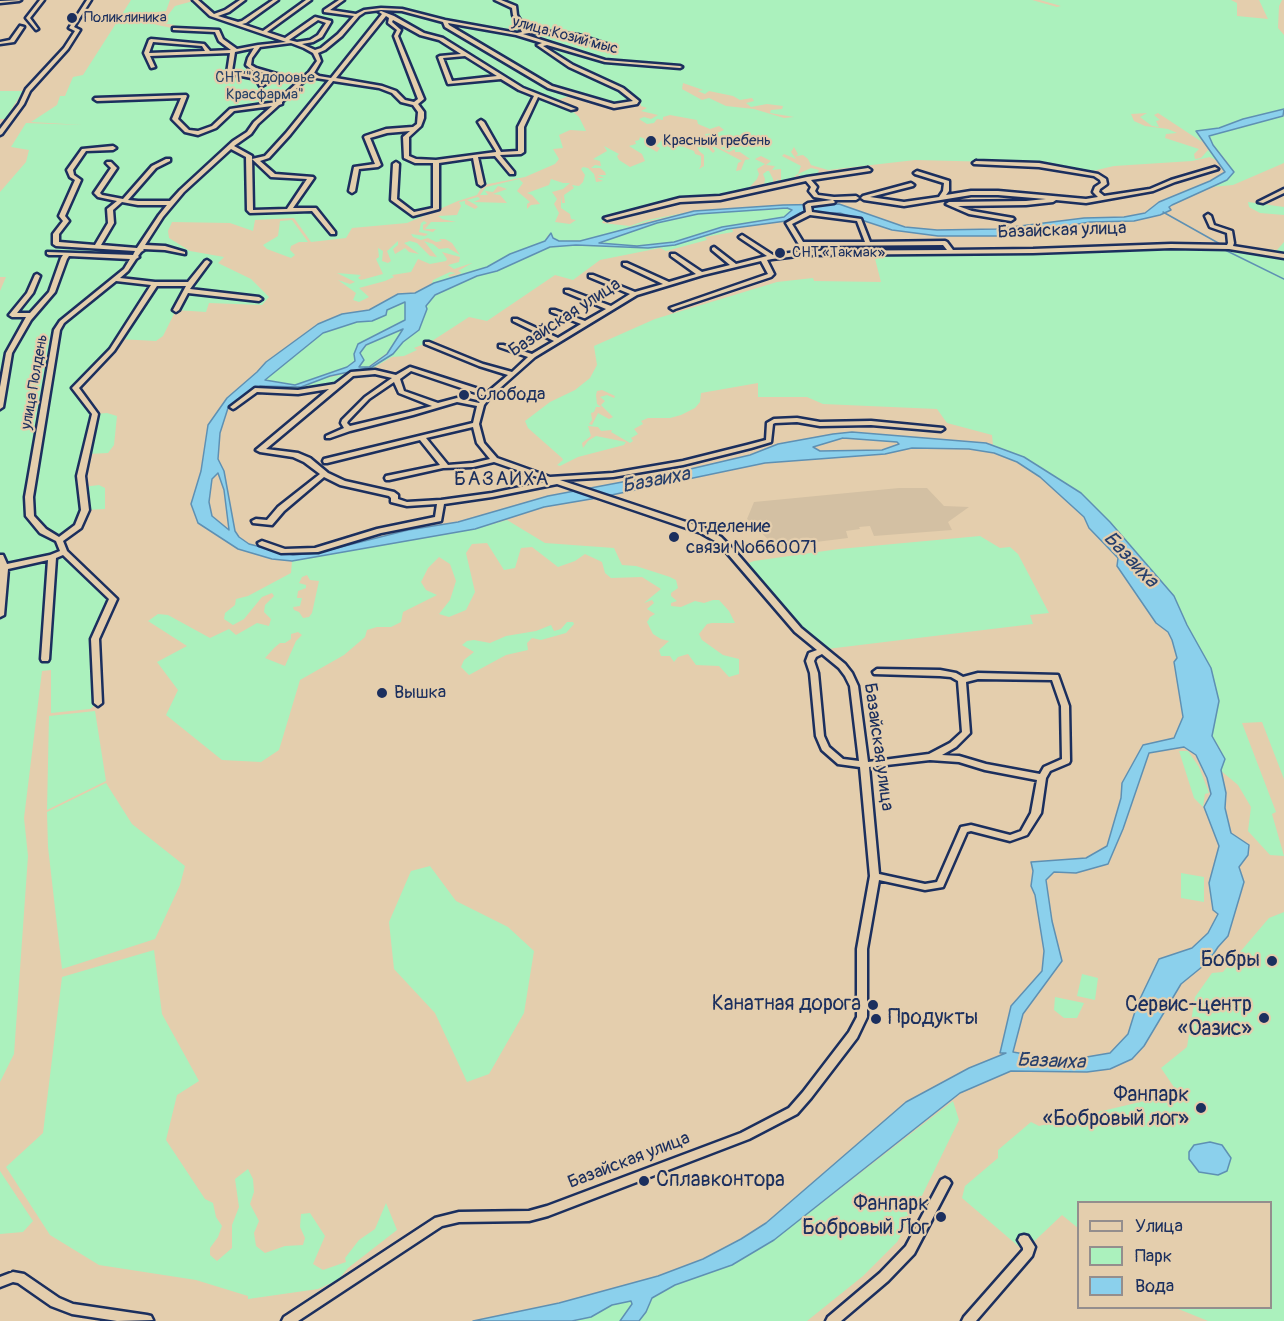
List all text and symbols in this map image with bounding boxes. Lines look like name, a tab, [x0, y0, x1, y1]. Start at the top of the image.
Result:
place label: Поликлиника	[84, 9, 167, 27]
marker: Поликлиника	[65, 11, 79, 25]
street label: улица Козий мыс	[510, 13, 620, 59]
park label: СНТ "Здоровье Красфарма"	[215, 69, 315, 104]
place label: Красный гребень	[663, 132, 771, 150]
marker: Красный гребень	[644, 134, 658, 148]
street label: Базайская улица	[997, 218, 1127, 244]
place label: СНТ «Такмак»	[792, 244, 885, 262]
marker: СНТ «Такмак»	[773, 246, 787, 260]
street label: Базайская улица	[505, 274, 625, 362]
street label: улица Полдень	[18, 333, 52, 431]
place label: Слобода	[476, 384, 545, 406]
marker: Слобода	[457, 388, 471, 402]
water label: Базаиха	[620, 463, 692, 499]
district label: БАЗАИХА	[454, 468, 550, 492]
place label: Отделение связи №660071	[686, 516, 817, 558]
water label: Базаиха	[1098, 527, 1162, 593]
marker: Отделение связи №660071	[667, 530, 681, 544]
place label: Вышка	[394, 682, 446, 704]
street label: Базайская улица	[858, 682, 898, 812]
marker: Вышка	[375, 686, 389, 700]
place label: Бобры	[1201, 948, 1260, 974]
marker: Бобры	[1265, 954, 1279, 968]
place label: Канатная дорога	[712, 992, 861, 1018]
place label: Сервис-центр «Оазис»	[1125, 993, 1252, 1043]
marker: Канатная дорога	[866, 998, 880, 1012]
place label: Продукты	[888, 1006, 978, 1032]
marker: Сервис-центр «Оазис»	[1257, 1011, 1271, 1025]
marker: Продукты	[869, 1012, 883, 1026]
water label: Базаиха	[1016, 1049, 1086, 1075]
place label: Фанпарк «Бобровый лог»	[1043, 1083, 1189, 1133]
marker: Фанпарк «Бобровый лог»	[1194, 1101, 1208, 1115]
street label: Базайская улица	[565, 1128, 693, 1194]
place label: Сплавконтора	[656, 1168, 785, 1194]
marker: Сплавконтора	[637, 1174, 651, 1188]
place label: Фанпарк Бобровый Лог	[802, 1192, 929, 1242]
legend	[1077, 1201, 1272, 1309]
marker: Фанпарк Бобровый Лог	[934, 1210, 948, 1224]
text: Улица	[1135, 1215, 1183, 1238]
text: Парк	[1135, 1245, 1172, 1268]
text: Вода	[1135, 1275, 1174, 1298]

